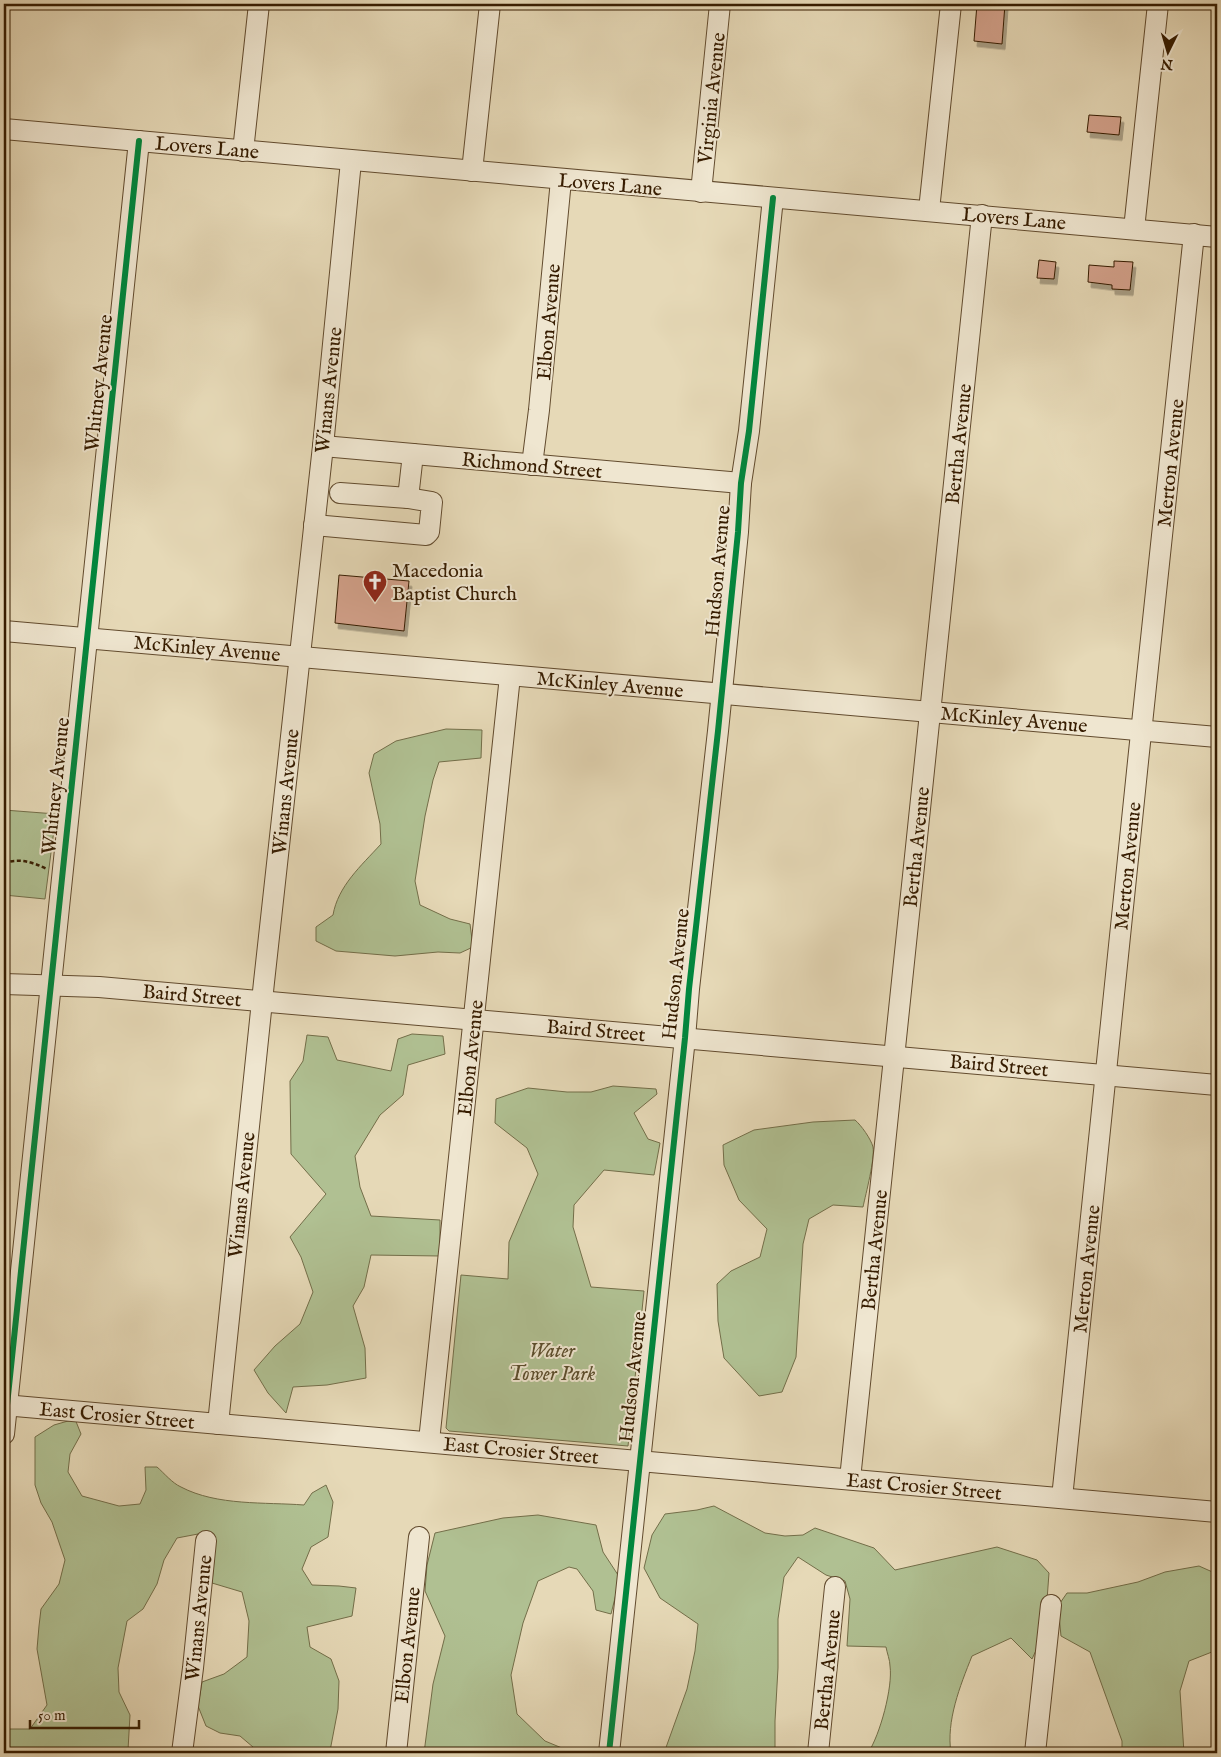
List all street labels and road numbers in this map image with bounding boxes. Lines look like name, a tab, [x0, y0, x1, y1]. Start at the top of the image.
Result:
street label: Virginia Avenue	[693, 31, 732, 166]
street label: Lovers Lane	[154, 131, 260, 165]
street label: Lovers Lane	[557, 168, 663, 202]
street label: Lovers Lane	[961, 202, 1067, 236]
street label: Elbon Avenue	[532, 263, 567, 381]
street label: Whitney Avenue	[80, 313, 119, 453]
street label: Winans Avenue	[310, 326, 349, 455]
street label: Bertha Avenue	[941, 382, 978, 506]
street label: Merton Avenue	[1152, 398, 1191, 529]
street label: Richmond Street	[461, 448, 603, 485]
street label: Hudson Avenue	[700, 504, 737, 638]
street label: McKinley Avenue	[132, 631, 281, 668]
street label: McKinley Avenue	[535, 667, 684, 704]
street label: McKinley Avenue	[939, 702, 1088, 739]
street label: Whitney Avenue	[37, 716, 76, 856]
street label: Winans Avenue	[267, 728, 306, 857]
street label: Bertha Avenue	[899, 785, 936, 909]
street label: Merton Avenue	[1109, 801, 1148, 932]
street label: Hudson Avenue	[657, 907, 696, 1041]
street label: Baird Street	[141, 980, 243, 1013]
street label: Elbon Avenue	[453, 999, 490, 1118]
street label: Baird Street	[545, 1015, 647, 1048]
street label: Baird Street	[948, 1050, 1050, 1083]
street label: Winans Avenue	[223, 1131, 262, 1260]
street label: Bertha Avenue	[857, 1188, 894, 1312]
street label: Merton Avenue	[1068, 1204, 1107, 1335]
street label: Hudson Avenue	[614, 1310, 653, 1444]
street label: East Crosier Street	[38, 1397, 196, 1436]
street label: East Crosier Street	[442, 1432, 600, 1471]
street label: East Crosier Street	[845, 1468, 1003, 1507]
street label: Winans Avenue	[180, 1554, 219, 1683]
street label: Elbon Avenue	[390, 1586, 427, 1705]
street label: Bertha Avenue	[810, 1608, 847, 1732]

